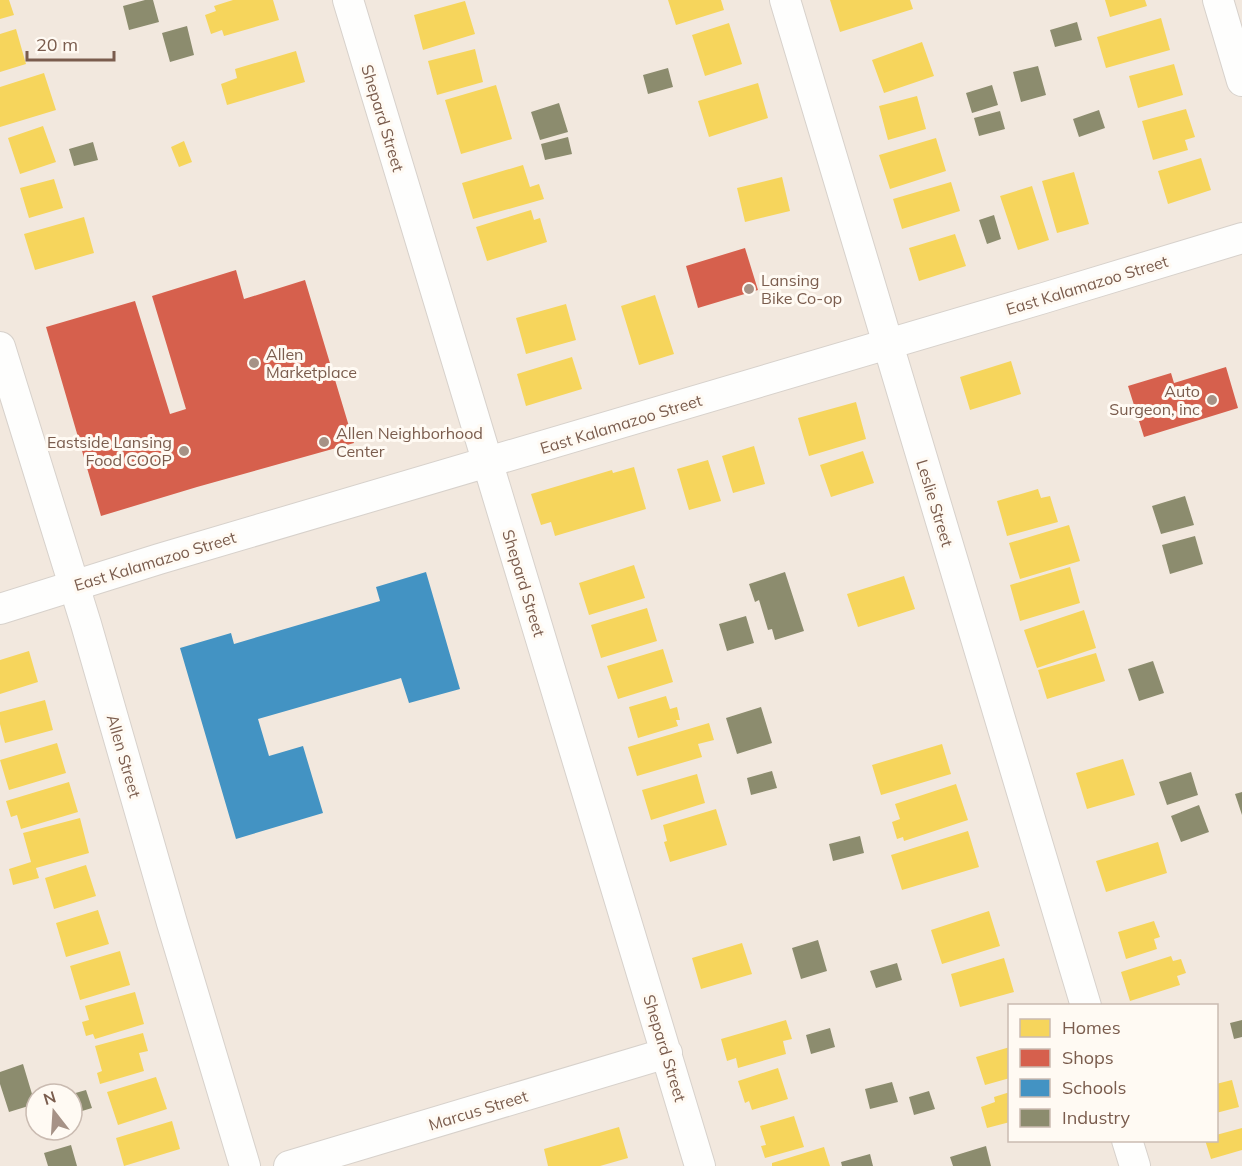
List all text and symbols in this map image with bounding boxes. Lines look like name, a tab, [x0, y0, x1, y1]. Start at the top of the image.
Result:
scale bar	[27, 24, 114, 62]
text: 20 m	[36, 33, 78, 56]
street label: Shepard Street	[357, 62, 409, 174]
street label: East Kalamazoo Street	[1004, 251, 1171, 319]
place label: Lansing Bike Co-op	[761, 270, 842, 308]
marker: Lansing Bike Co-op	[742, 282, 756, 296]
place label: Allen Marketplace	[266, 344, 357, 382]
marker: Allen Marketplace	[247, 356, 261, 370]
place label: Auto Surgeon, inc	[1109, 381, 1200, 419]
street label: East Kalamazoo Street	[538, 390, 705, 458]
marker: Auto Surgeon, inc	[1205, 393, 1219, 407]
place label: Allen Neighborhood Center	[336, 423, 483, 461]
place label: Eastside Lansing Food COOP	[47, 432, 172, 470]
marker: Allen Neighborhood Center	[317, 435, 331, 449]
marker: Eastside Lansing Food COOP	[177, 444, 191, 458]
street label: Leslie Street	[912, 457, 958, 549]
street label: East Kalamazoo Street	[72, 527, 239, 595]
street label: Shepard Street	[498, 527, 550, 639]
street label: Allen Street	[103, 712, 146, 800]
street label: Shepard Street	[639, 992, 691, 1104]
legend	[1008, 1004, 1218, 1142]
text: Homes	[1062, 1016, 1121, 1039]
text: Shops	[1062, 1046, 1114, 1069]
text: Schools	[1062, 1076, 1127, 1099]
north arrow	[24, 1082, 84, 1142]
street label: Marcus Street	[426, 1085, 530, 1135]
text: N	[41, 1086, 58, 1109]
text: Industry	[1062, 1106, 1131, 1129]

